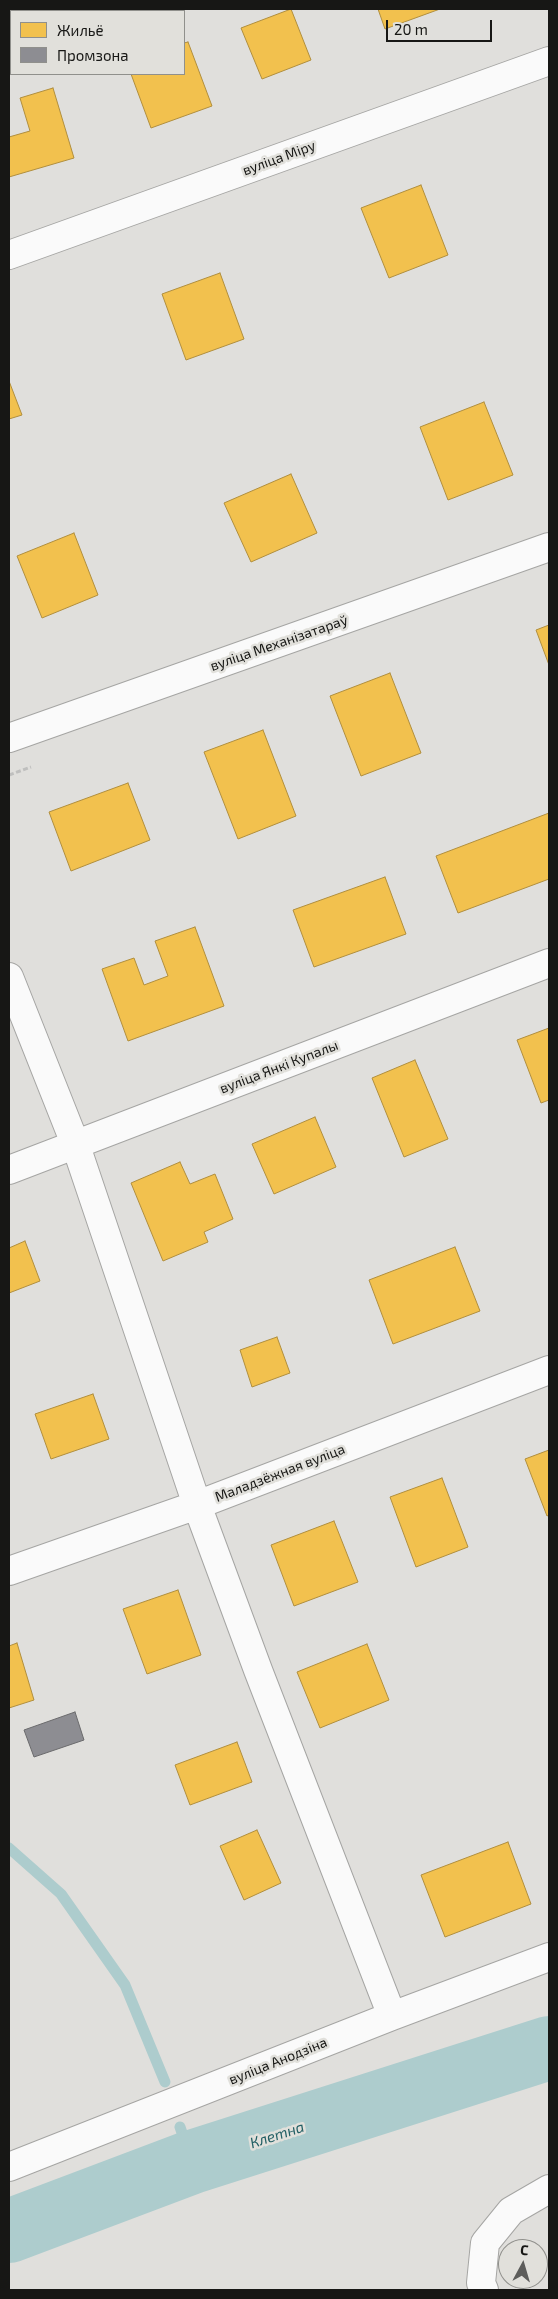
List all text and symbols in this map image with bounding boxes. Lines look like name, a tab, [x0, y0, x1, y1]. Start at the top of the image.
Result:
legend	[10, 10, 185, 75]
scale bar	[388, 10, 494, 42]
text: 20 m	[394, 20, 428, 38]
text: Жильё	[57, 21, 104, 39]
text: Промзона	[57, 46, 129, 64]
street label: вуліца Міру	[240, 137, 318, 179]
street label: вуліца Механізатараў	[208, 612, 350, 674]
street label: вуліца Янкі Купалы	[217, 1037, 341, 1097]
street label: Маладзёжная вуліца	[213, 1440, 347, 1506]
street label: вуліца Анодзіна	[226, 2034, 330, 2088]
water label: Клетна	[248, 2118, 306, 2152]
north arrow	[498, 2239, 548, 2289]
text: С	[520, 2241, 529, 2258]

